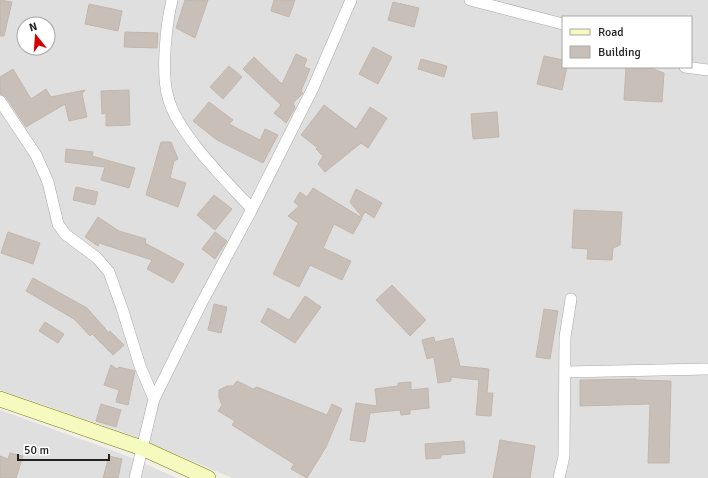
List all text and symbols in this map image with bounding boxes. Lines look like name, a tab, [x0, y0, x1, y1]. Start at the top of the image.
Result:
north arrow	[16, 16, 56, 56]
legend	[562, 16, 692, 68]
text: N	[28, 20, 39, 34]
text: Road	[598, 25, 624, 40]
text: Building	[598, 45, 641, 60]
scale bar	[18, 436, 109, 462]
text: 50 m	[24, 443, 49, 458]

